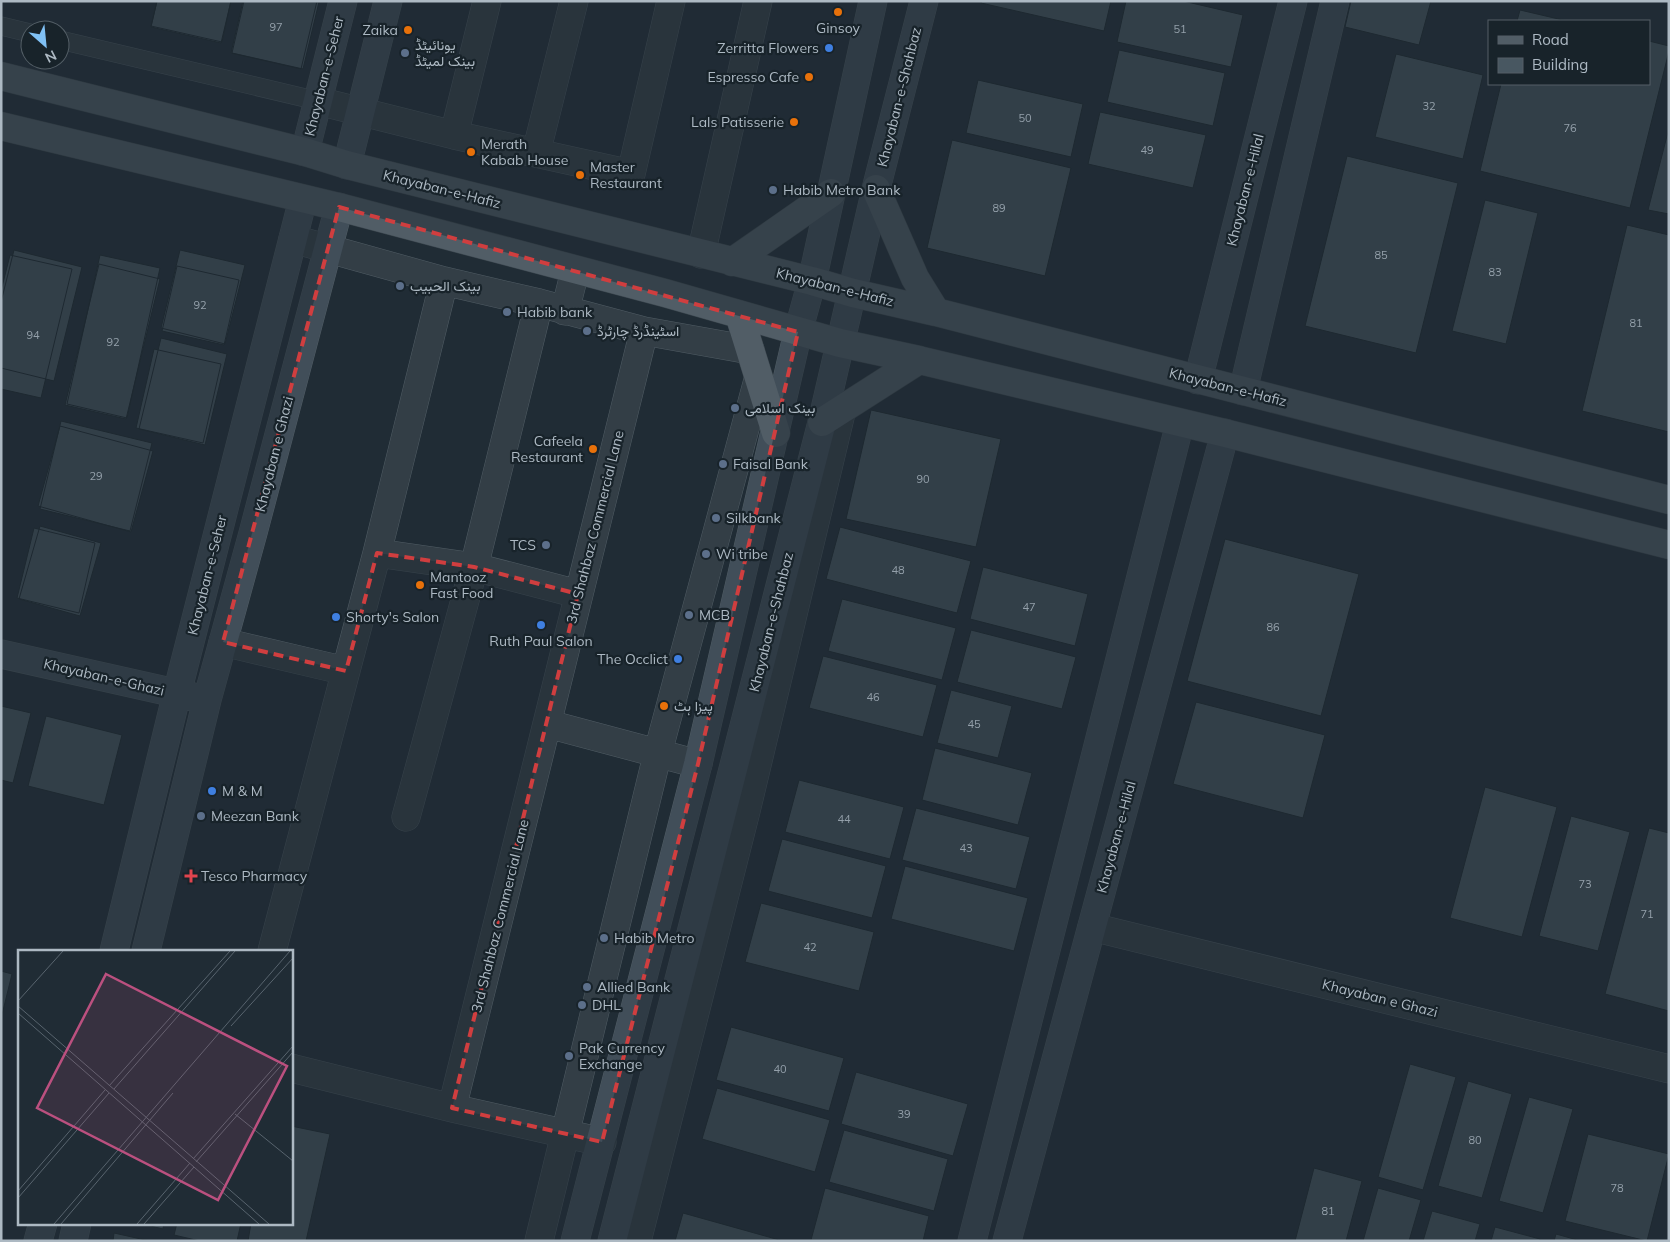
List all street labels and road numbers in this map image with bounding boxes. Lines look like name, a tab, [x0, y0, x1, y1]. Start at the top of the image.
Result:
street label: Khayaban-e-Seher	[300, 13, 348, 138]
street label: Khayaban-e-Shahbaz	[873, 25, 925, 169]
street label: Khayaban-e-Hilal	[1222, 132, 1268, 248]
street label: Khayaban-e-Hafiz	[381, 166, 503, 212]
street label: Khayaban-e-Hafiz	[774, 264, 896, 310]
street label: Khayaban-e-Hafiz	[1167, 364, 1289, 410]
street label: Khayaban e Ghazi	[251, 394, 297, 514]
street label: 3rd Shahbaz Commercial Lane	[562, 429, 628, 625]
street label: Khayaban-e-Seher	[183, 512, 231, 637]
street label: Khayaban-e-Shahbaz	[745, 550, 797, 694]
street label: Khayaban-e-Ghazi	[42, 654, 166, 700]
street label: Khayaban-e-Hilal	[1092, 779, 1140, 895]
street label: 3rd Shahbaz Commercial Lane	[467, 818, 533, 1014]
street label: Khayaban e Ghazi	[1320, 975, 1440, 1021]

